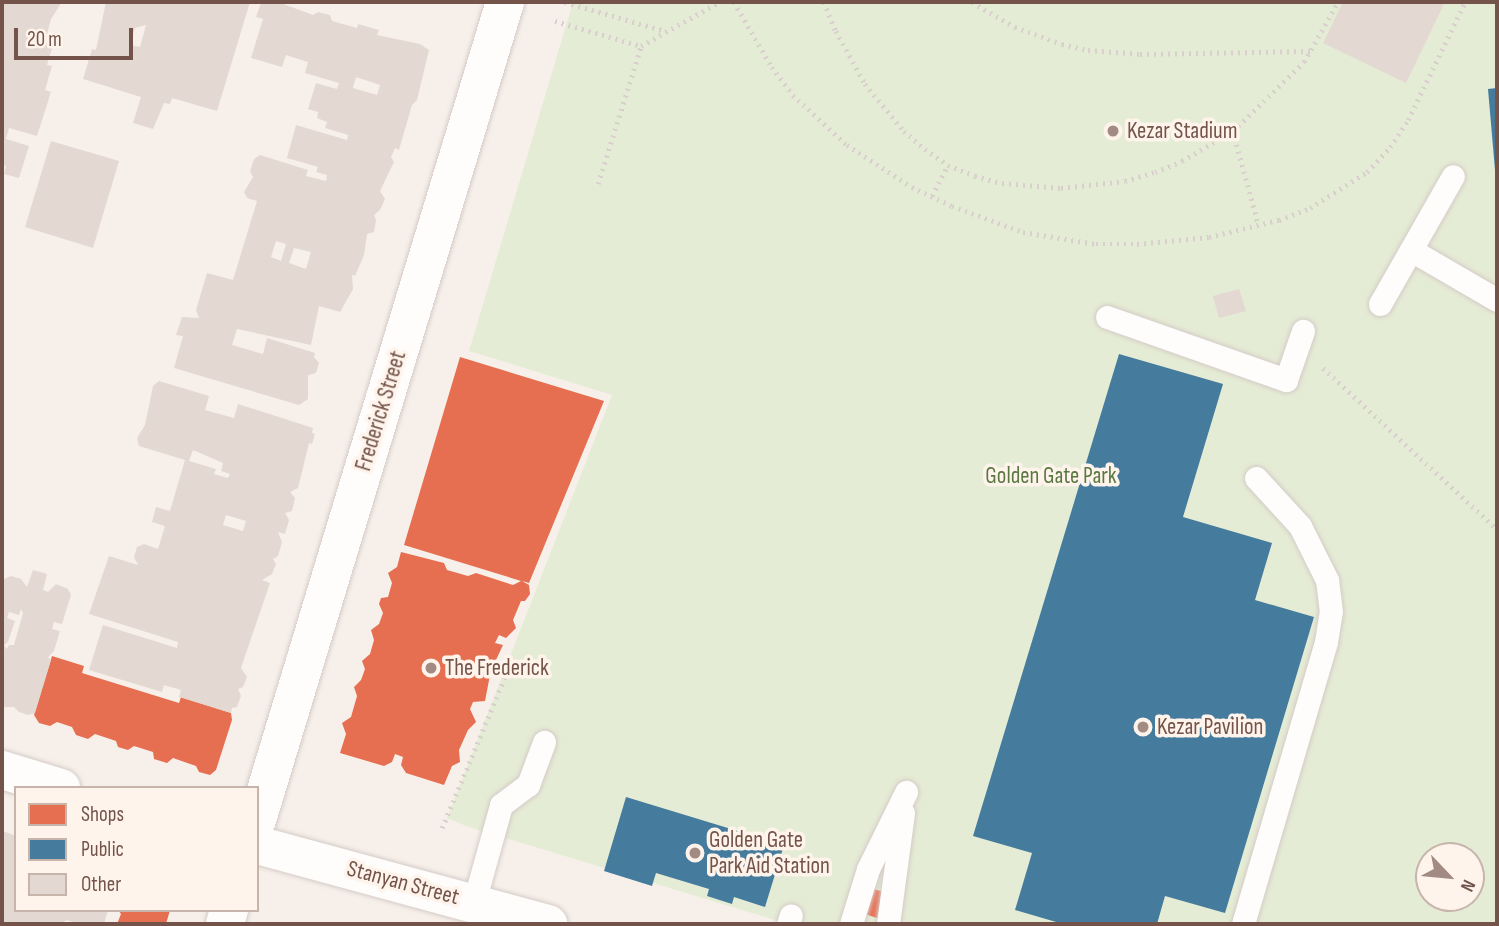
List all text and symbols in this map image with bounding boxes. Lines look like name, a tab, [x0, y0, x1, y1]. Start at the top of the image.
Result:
scale bar	[18, 14, 136, 58]
text: 20 m	[27, 27, 62, 52]
place label: Kezar Stadium	[1127, 117, 1237, 145]
marker: Kezar Stadium	[1105, 123, 1121, 139]
street label: Frederick Street	[350, 348, 412, 474]
park label: Golden Gate Park	[985, 462, 1117, 490]
place label: The Frederick	[445, 654, 549, 682]
marker: The Frederick	[423, 660, 439, 676]
place label: Kezar Pavilion	[1157, 713, 1263, 741]
marker: Kezar Pavilion	[1135, 719, 1151, 735]
legend	[14, 786, 259, 912]
text: Shops	[81, 802, 124, 827]
place label: Golden Gate Park Aid Station	[709, 826, 830, 880]
text: Public	[81, 837, 124, 862]
north arrow	[1415, 842, 1485, 912]
marker: Golden Gate Park Aid Station	[687, 845, 703, 861]
street label: Stanyan Street	[344, 855, 462, 911]
text: Other	[81, 872, 121, 897]
text: N	[1455, 876, 1480, 895]

